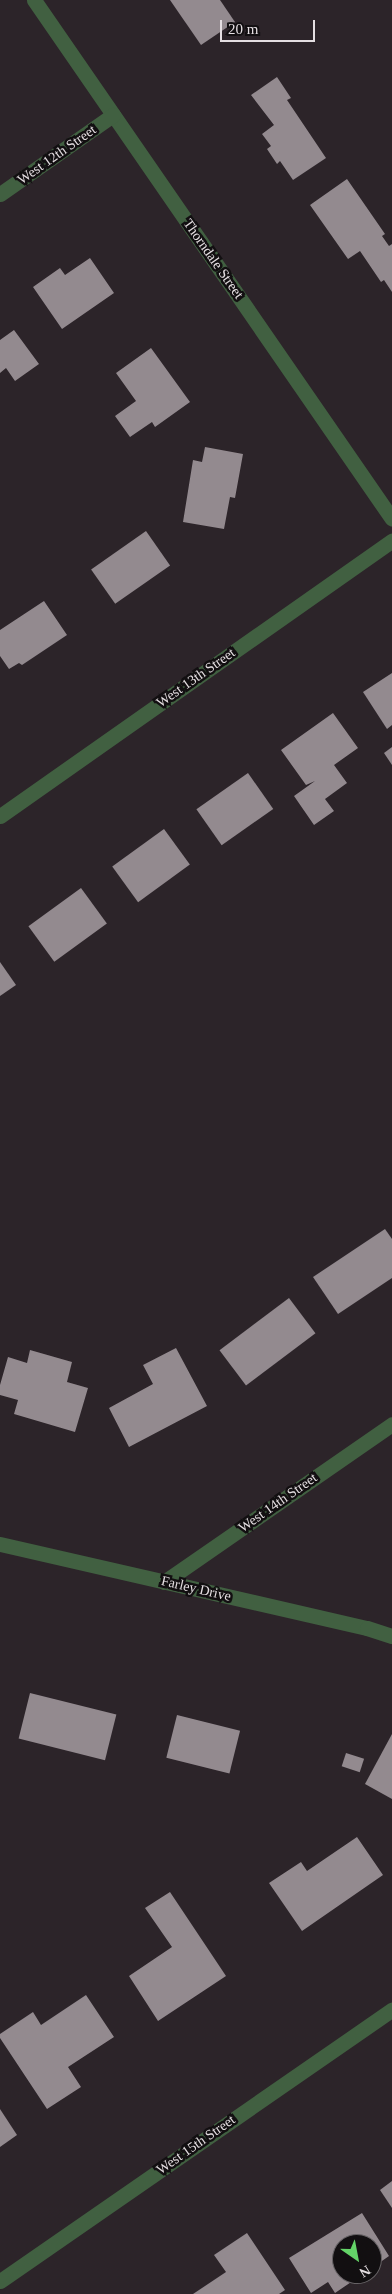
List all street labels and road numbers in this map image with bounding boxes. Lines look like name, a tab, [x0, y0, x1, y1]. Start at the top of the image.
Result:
street label: West 12th Street	[14, 122, 100, 188]
street label: Thorndale Street	[179, 216, 247, 302]
street label: West 13th Street	[153, 645, 239, 711]
street label: West 14th Street	[235, 1470, 321, 1536]
street label: Farley Drive	[159, 1573, 233, 1605]
street label: West 15th Street	[153, 2112, 239, 2178]

